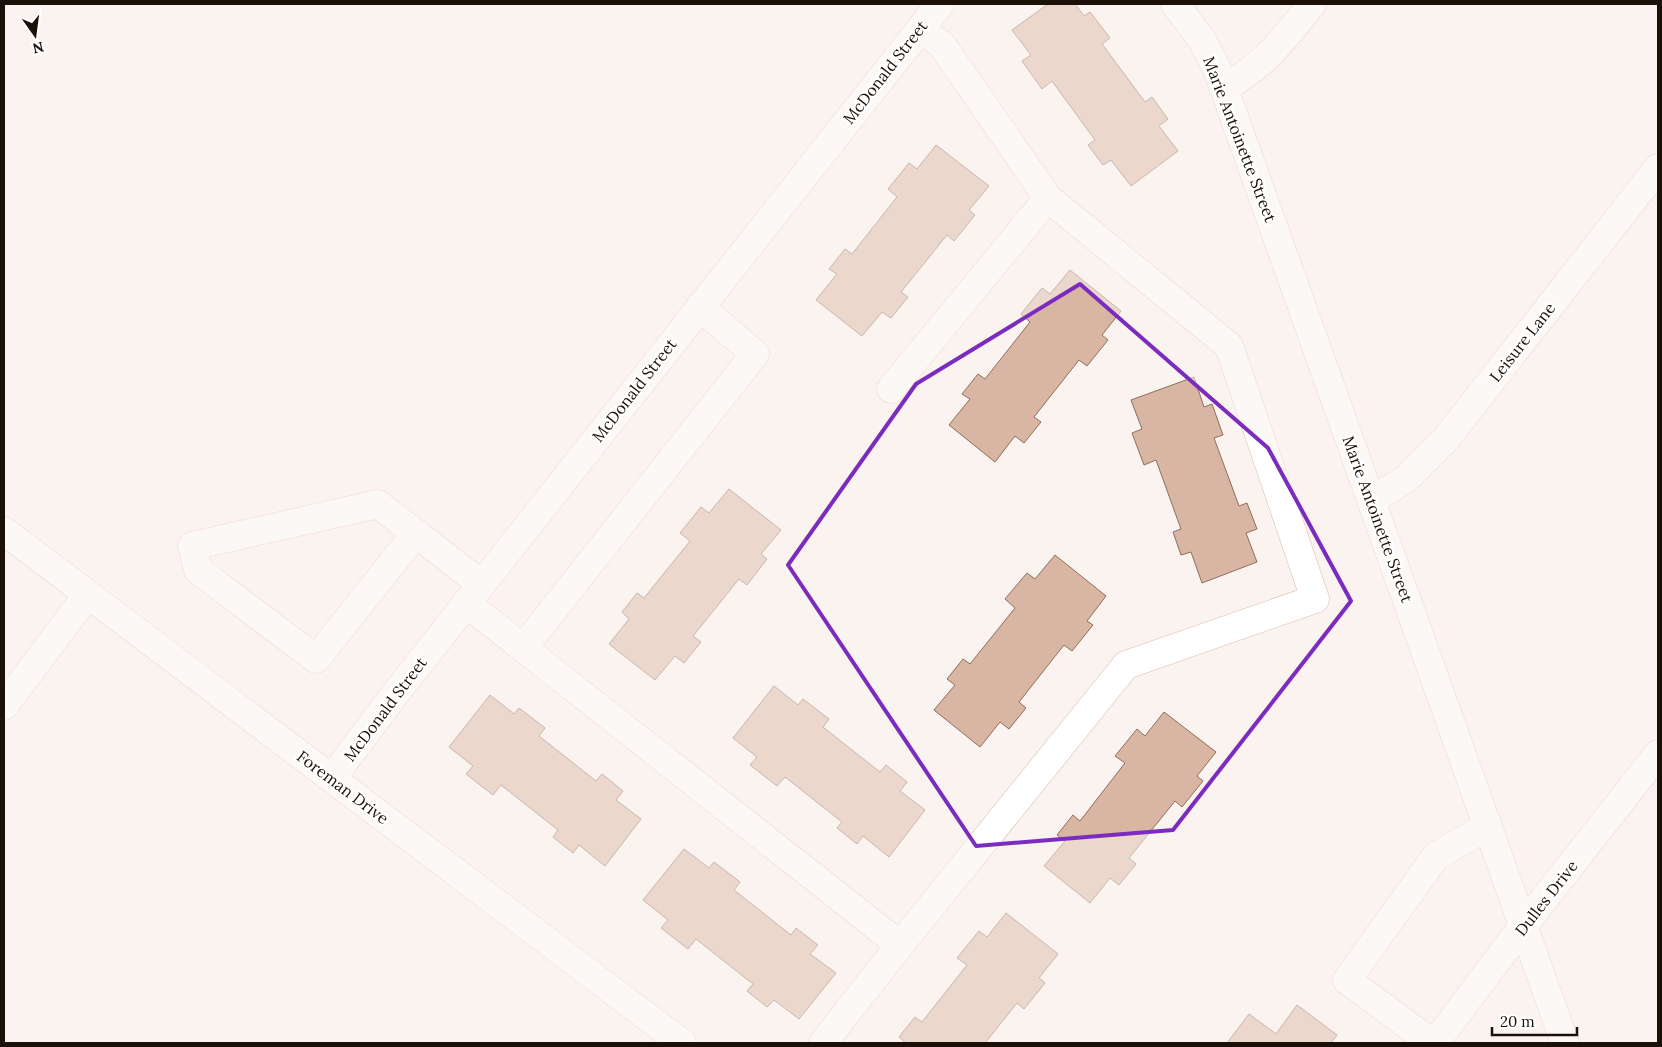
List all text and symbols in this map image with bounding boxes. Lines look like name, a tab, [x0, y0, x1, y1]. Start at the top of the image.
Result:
north arrow	[10, 10, 60, 60]
street label: McDonald Street	[838, 16, 932, 128]
text: N	[31, 38, 46, 58]
street label: Marie Antoinette Street	[1199, 53, 1281, 225]
street label: Leisure Lane	[1485, 298, 1559, 386]
street label: McDonald Street	[587, 334, 681, 446]
street label: Marie Antoinette Street	[1339, 433, 1418, 606]
street label: McDonald Street	[339, 652, 431, 765]
street label: Foreman Drive	[293, 746, 393, 828]
street label: Dulles Drive	[1510, 856, 1582, 940]
scale bar	[1492, 1004, 1577, 1036]
text: 20 m	[1500, 1012, 1535, 1031]

